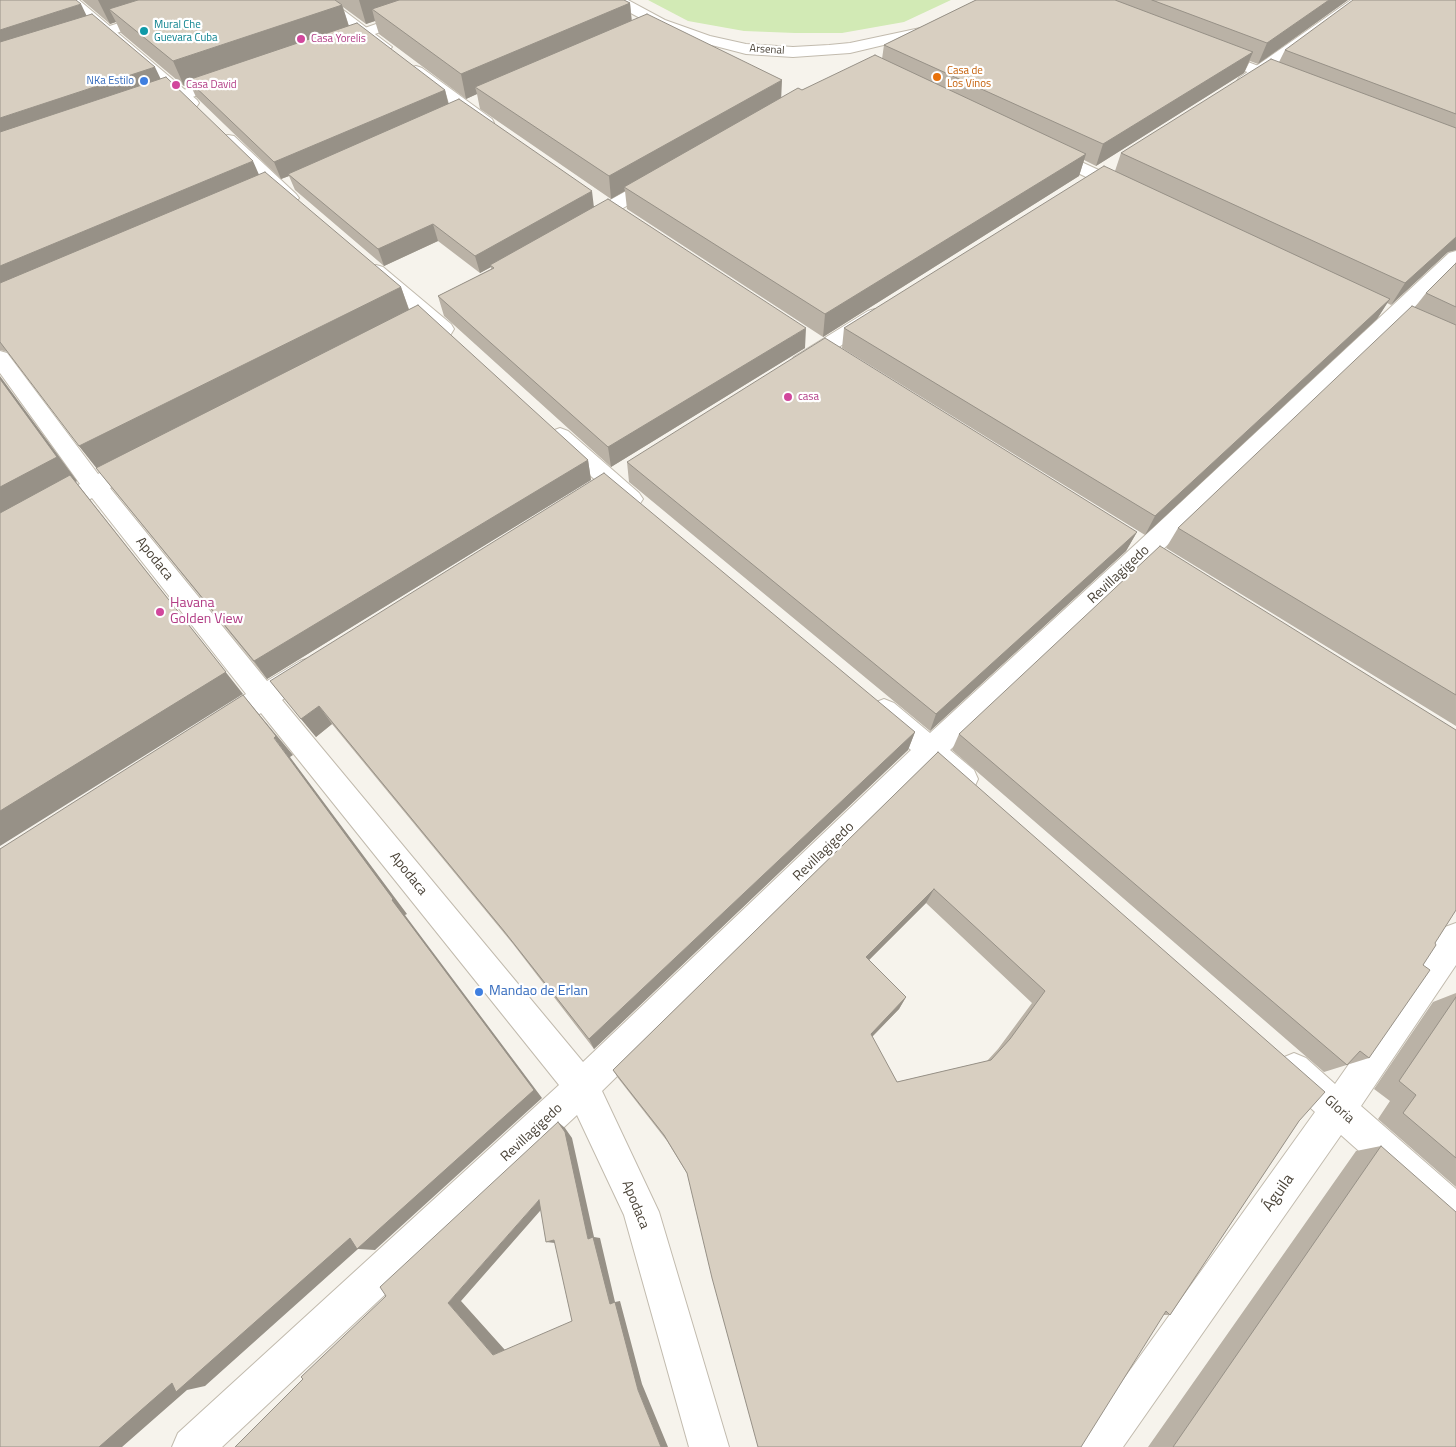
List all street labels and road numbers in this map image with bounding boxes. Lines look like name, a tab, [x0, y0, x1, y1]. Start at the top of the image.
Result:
street label: Arsenal	[749, 42, 785, 58]
street label: Apodaca	[132, 534, 176, 584]
street label: Revillagigedo	[1085, 542, 1153, 608]
street label: Revillagigedo	[790, 819, 858, 885]
street label: Apodaca	[386, 849, 430, 899]
street label: Gloria	[1321, 1092, 1357, 1128]
street label: Revillagigedo	[498, 1100, 566, 1166]
street label: Águila	[1259, 1171, 1299, 1215]
street label: Apodaca	[618, 1178, 652, 1232]

